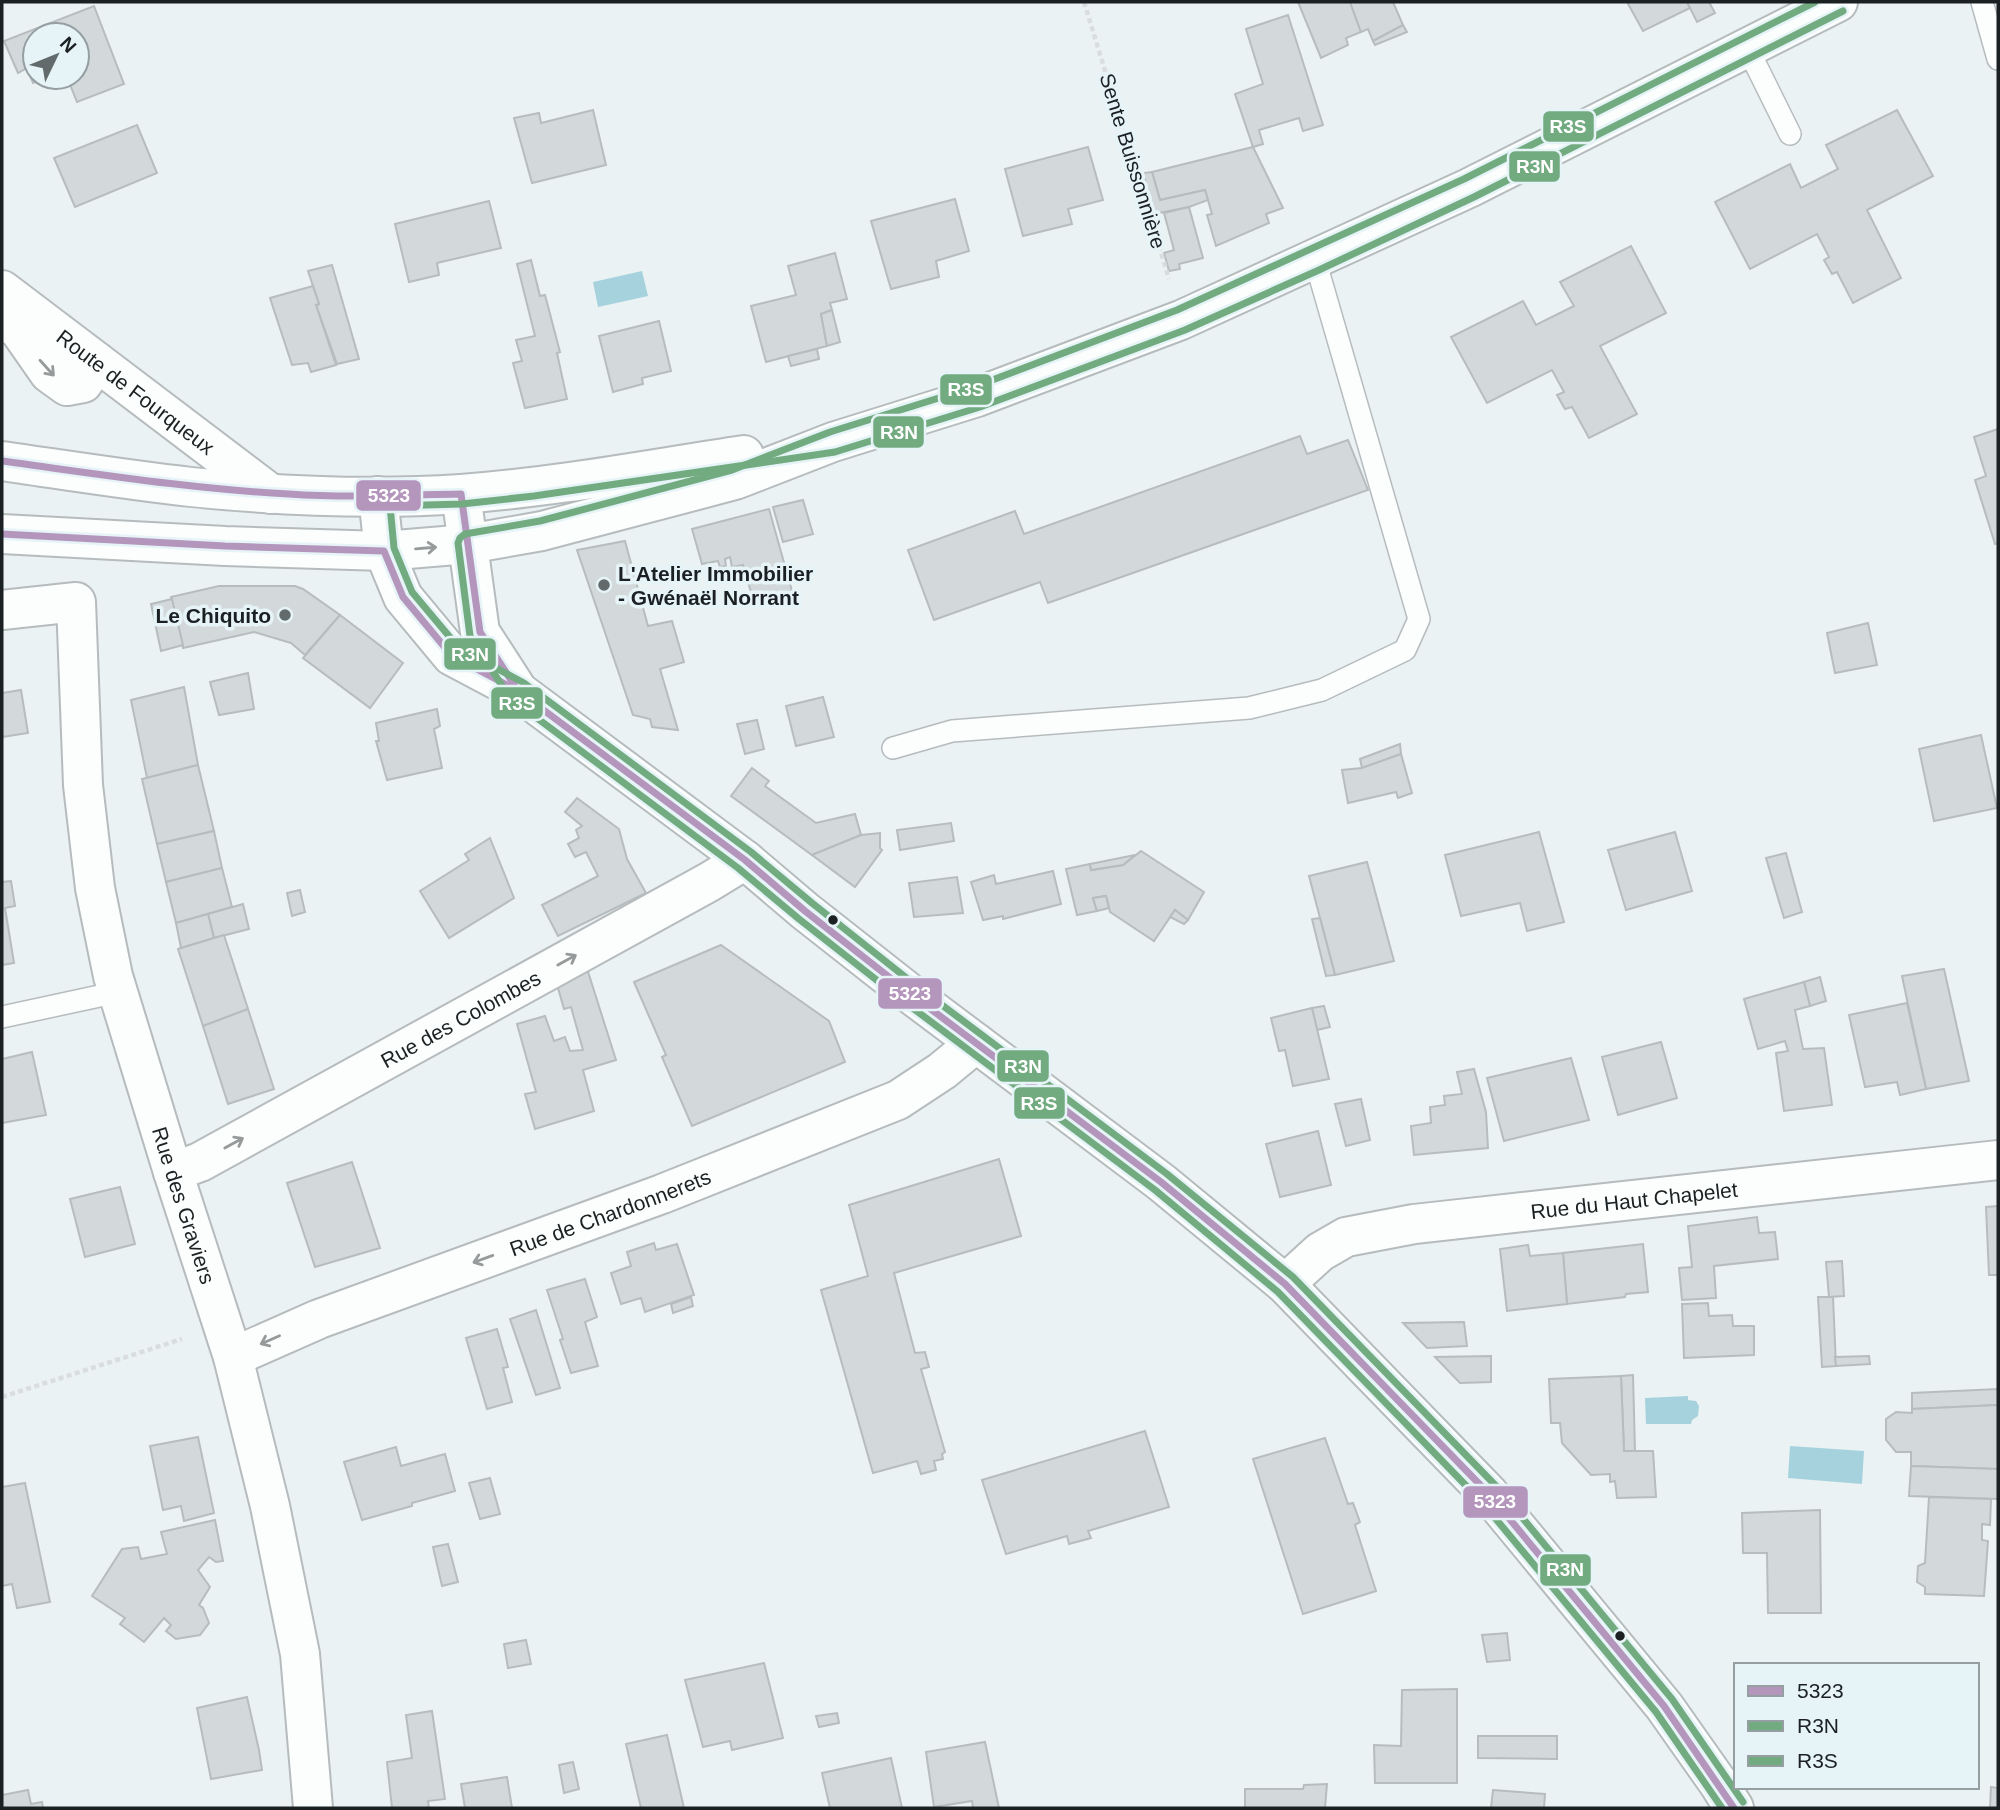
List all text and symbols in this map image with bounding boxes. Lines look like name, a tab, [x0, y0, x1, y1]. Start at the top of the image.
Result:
north arrow	[21, 21, 91, 91]
text: N	[56, 33, 80, 57]
street label: Sente Buissonnière	[1095, 71, 1171, 251]
line badge: R3S	[1542, 110, 1595, 143]
text: R3S	[1550, 116, 1586, 137]
line badge: R3N	[1508, 150, 1561, 183]
text: R3N	[1516, 156, 1554, 177]
street label: Route de Fourqueux	[53, 324, 220, 459]
one-way arrow	[39, 359, 55, 377]
line badge: R3S	[939, 373, 993, 406]
text: R3S	[948, 379, 984, 400]
line badge: R3N	[872, 415, 925, 449]
text: R3N	[880, 422, 918, 443]
line badge: 5323	[355, 479, 422, 512]
text: 5323	[368, 485, 410, 506]
one-way arrow	[414, 541, 437, 554]
place label: L'Atelier Immobilier - Gwénaël Norrant	[618, 562, 813, 609]
marker: L'Atelier Immobilier - Gwénaël Norrant	[596, 577, 612, 593]
place label: Le Chiquito	[156, 604, 271, 627]
marker: Le Chiquito	[277, 607, 293, 623]
line badge: R3N	[443, 637, 497, 671]
text: R3N	[451, 644, 489, 665]
line badge: R3S	[490, 686, 544, 720]
text: R3S	[499, 693, 535, 714]
unlabelled marker	[826, 913, 840, 927]
one-way arrow	[556, 953, 576, 967]
street label: Rue des Colombes	[377, 966, 544, 1072]
line badge: 5323	[877, 977, 943, 1010]
text: 5323	[889, 983, 931, 1004]
line badge: R3N	[996, 1049, 1050, 1083]
text: R3N	[1004, 1056, 1042, 1077]
line badge: R3S	[1013, 1086, 1066, 1120]
text: R3S	[1021, 1093, 1057, 1114]
street label: Rue des Graviers	[148, 1124, 220, 1287]
one-way arrow	[224, 1136, 244, 1150]
street label: Rue de Chardonnerets	[506, 1164, 714, 1260]
street label: Rue du Haut Chapelet	[1529, 1177, 1739, 1223]
one-way arrow	[472, 1254, 494, 1266]
one-way arrow	[260, 1334, 282, 1347]
line badge: 5323	[1462, 1485, 1529, 1519]
text: 5323	[1474, 1491, 1516, 1512]
line badge: R3N	[1539, 1553, 1592, 1587]
text: R3N	[1546, 1559, 1584, 1580]
unlabelled marker	[1613, 1629, 1627, 1643]
legend	[1734, 1663, 1979, 1789]
text: 5323	[1797, 1679, 1844, 1702]
text: R3N	[1797, 1714, 1839, 1737]
text: R3S	[1797, 1749, 1838, 1772]

